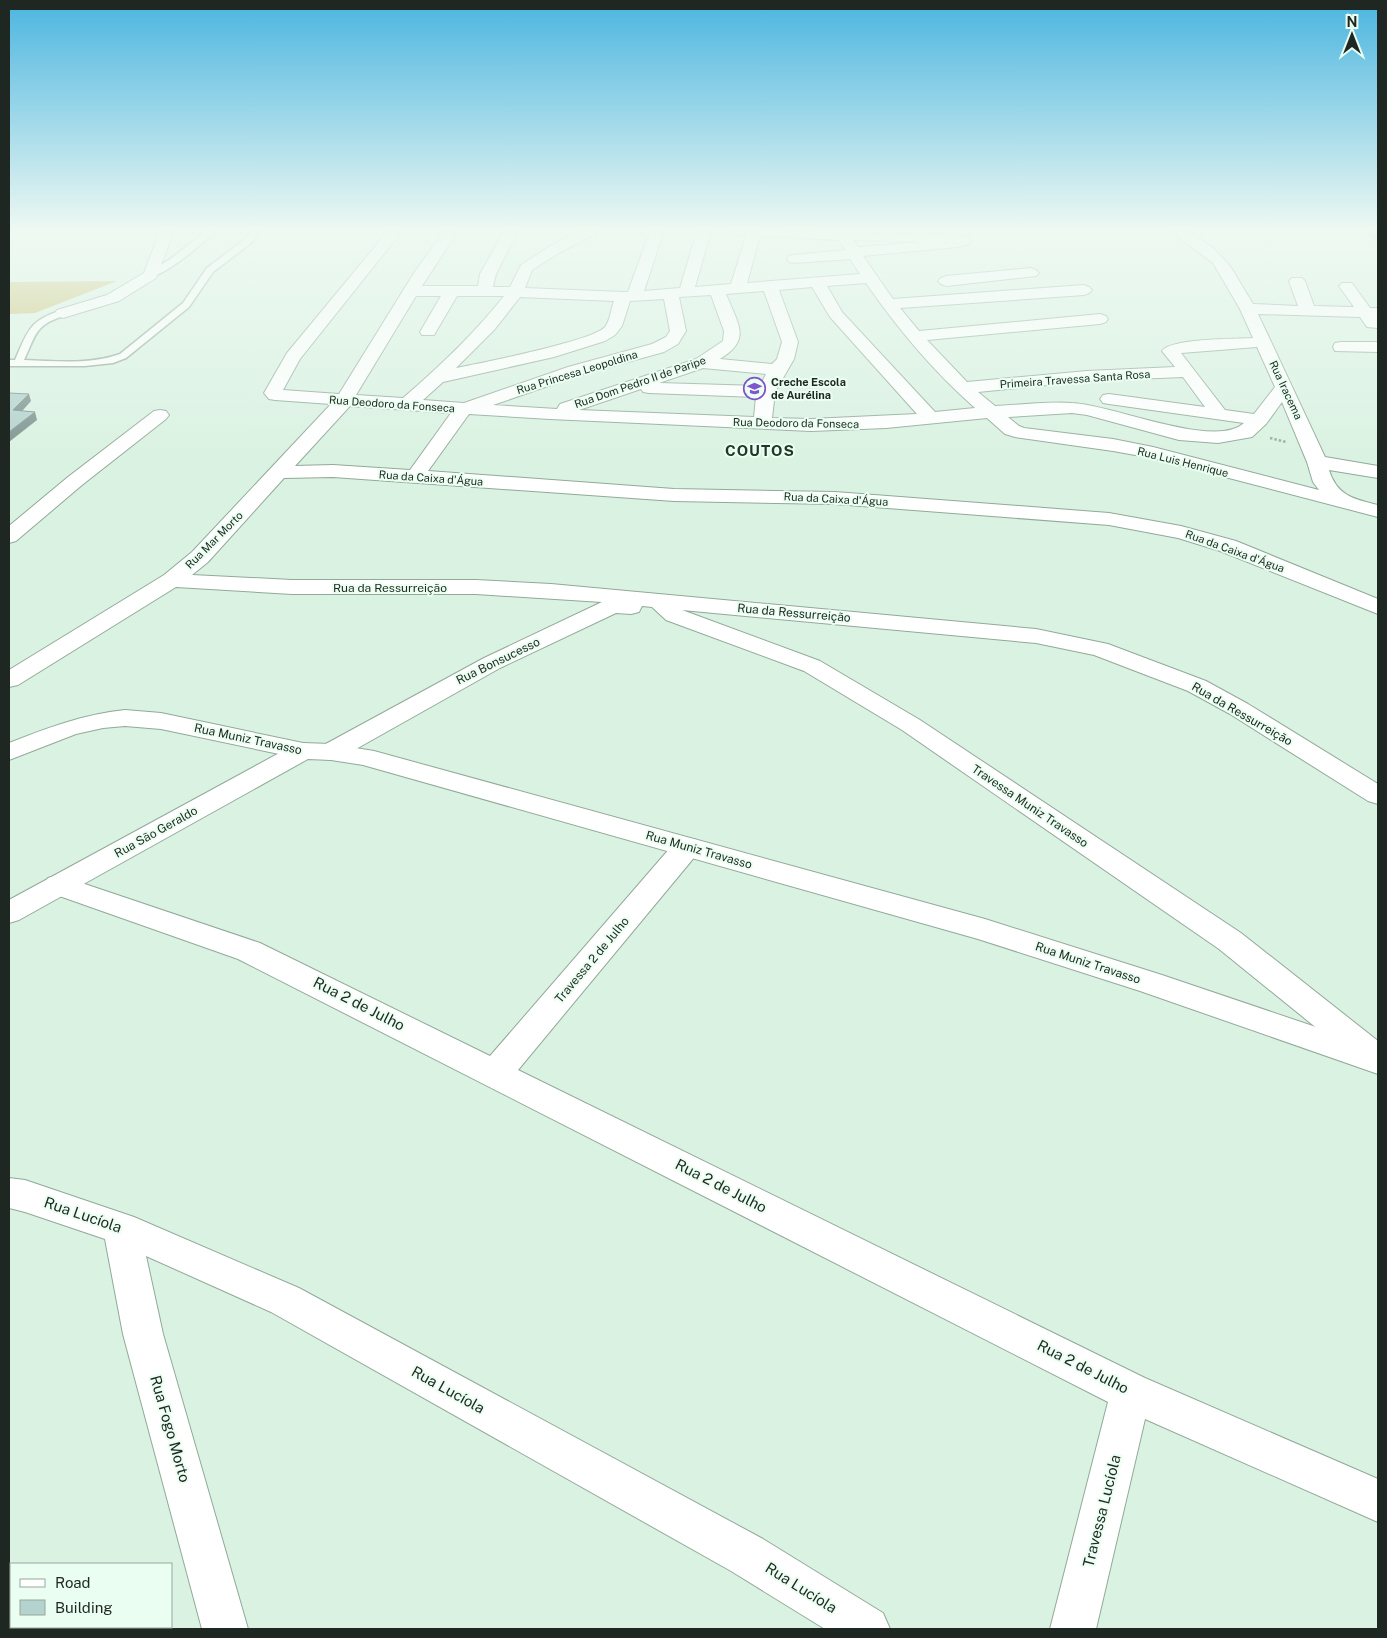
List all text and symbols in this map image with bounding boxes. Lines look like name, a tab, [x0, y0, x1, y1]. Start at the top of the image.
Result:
north arrow	[1327, 10, 1377, 60]
text: N	[1347, 14, 1357, 30]
street label: Rua Princesa Leopoldina	[515, 348, 639, 396]
street label: Rua Dom Pedro II de Paripe	[573, 354, 707, 410]
street label: Rua Iracema	[1267, 359, 1305, 421]
street label: Primeira Travessa Santa Rosa	[999, 368, 1151, 390]
school or university icon: Creche Escola de Aurélina	[743, 376, 767, 400]
place label: Creche Escola de Aurélina	[771, 376, 846, 401]
street label: Rua Deodoro da Fonseca	[329, 394, 455, 414]
street label: Rua Deodoro da Fonseca	[733, 416, 859, 430]
district label: COUTOS	[725, 442, 795, 459]
street label: Rua Luis Henrique	[1136, 445, 1230, 479]
street label: Rua da Caixa d'Água	[378, 467, 484, 488]
street label: Rua da Caixa d'Água	[783, 489, 889, 508]
street label: Rua Mar Morto	[183, 509, 245, 571]
street label: Rua da Caixa d'Água	[1184, 527, 1287, 575]
street label: Rua da Ressurreição	[333, 581, 447, 595]
street label: Rua da Ressurreição	[737, 601, 852, 625]
street label: Rua Bonsucesso	[454, 635, 542, 687]
street label: Rua da Ressurreição	[1189, 679, 1295, 749]
street label: Rua Muniz Travasso	[193, 721, 303, 757]
street label: Travessa Muniz Travasso	[969, 762, 1091, 850]
street label: Rua São Geraldo	[112, 803, 200, 861]
street label: Rua Muniz Travasso	[644, 828, 754, 872]
street label: Travessa 2 de Julho	[552, 914, 632, 1006]
street label: Rua Muniz Travasso	[1034, 939, 1143, 987]
street label: Rua 2 de Julho	[311, 973, 408, 1034]
street label: Rua 2 de Julho	[673, 1155, 770, 1216]
street label: Rua Lucíola	[42, 1193, 124, 1236]
street label: Rua 2 de Julho	[1035, 1336, 1132, 1397]
street label: Rua Lucíola	[409, 1362, 488, 1417]
street label: Rua Fogo Morto	[147, 1373, 194, 1484]
street label: Travessa Lucíola	[1079, 1453, 1124, 1569]
street label: Rua Lucíola	[762, 1559, 840, 1616]
legend	[10, 1563, 172, 1628]
text: Road	[55, 1574, 91, 1591]
text: Building	[55, 1599, 113, 1616]

